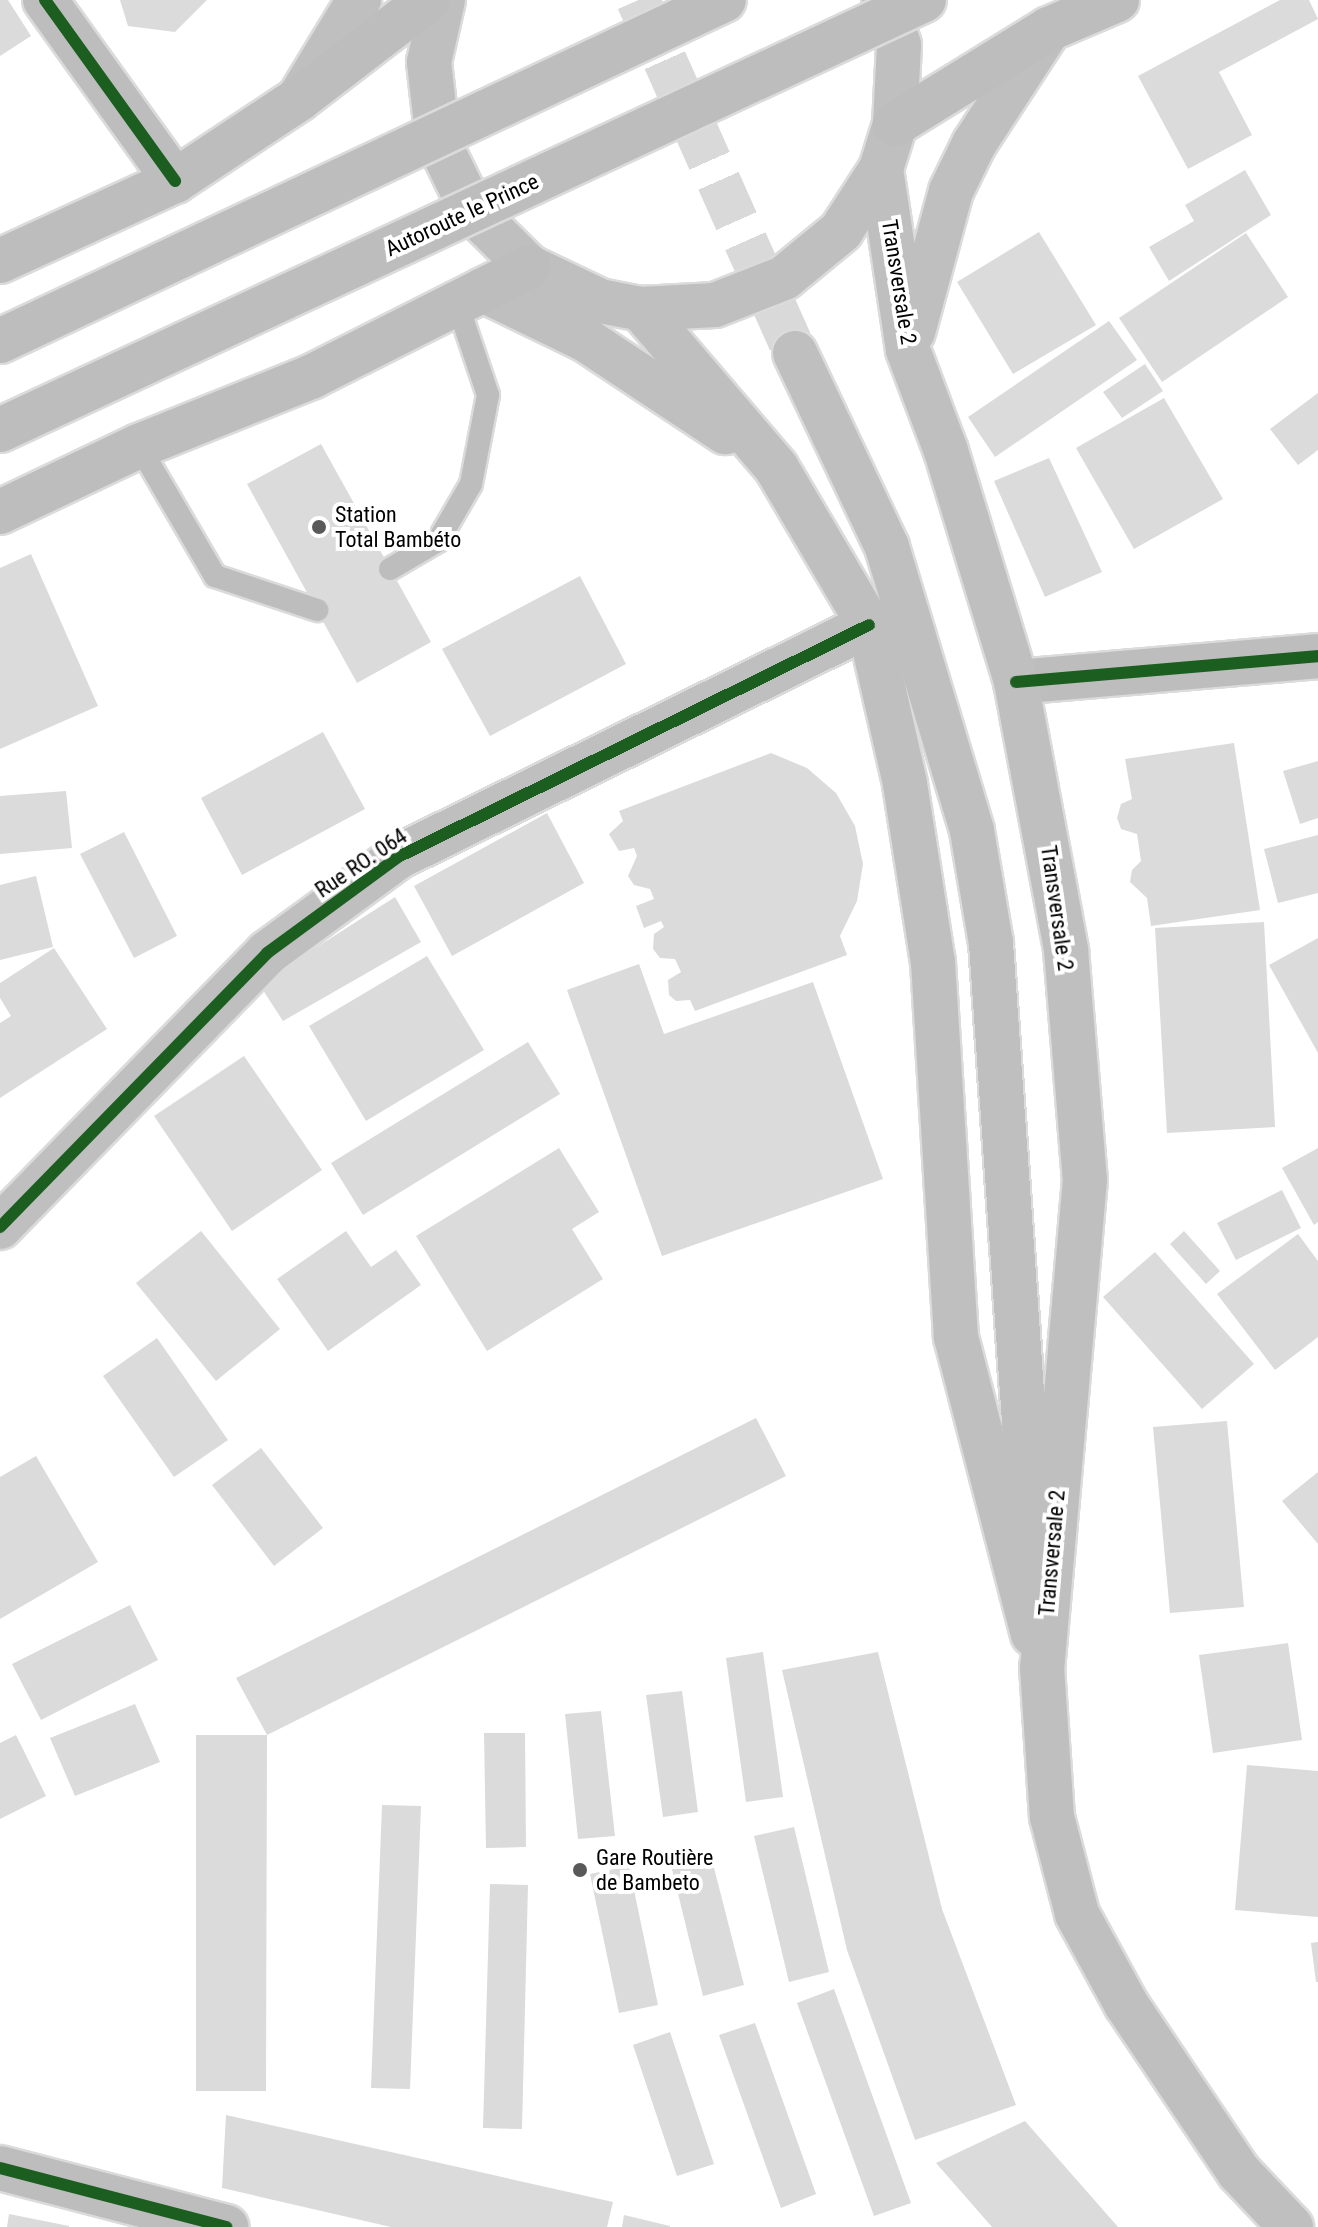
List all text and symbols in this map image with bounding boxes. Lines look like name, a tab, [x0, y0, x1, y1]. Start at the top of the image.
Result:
street label: Autoroute le Prince	[381, 168, 543, 262]
street label: Transversale 2	[876, 218, 922, 346]
place label: Station Total Bambéto	[335, 501, 461, 552]
marker: Station Total Bambéto	[310, 518, 328, 536]
street label: Rue RO. 064	[310, 823, 412, 903]
street label: Transversale 2	[1035, 844, 1079, 972]
street label: Transversale 2	[1033, 1489, 1071, 1617]
place label: Gare Routière de Bambeto	[596, 1844, 713, 1896]
marker: Gare Routière de Bambeto	[571, 1861, 589, 1879]

